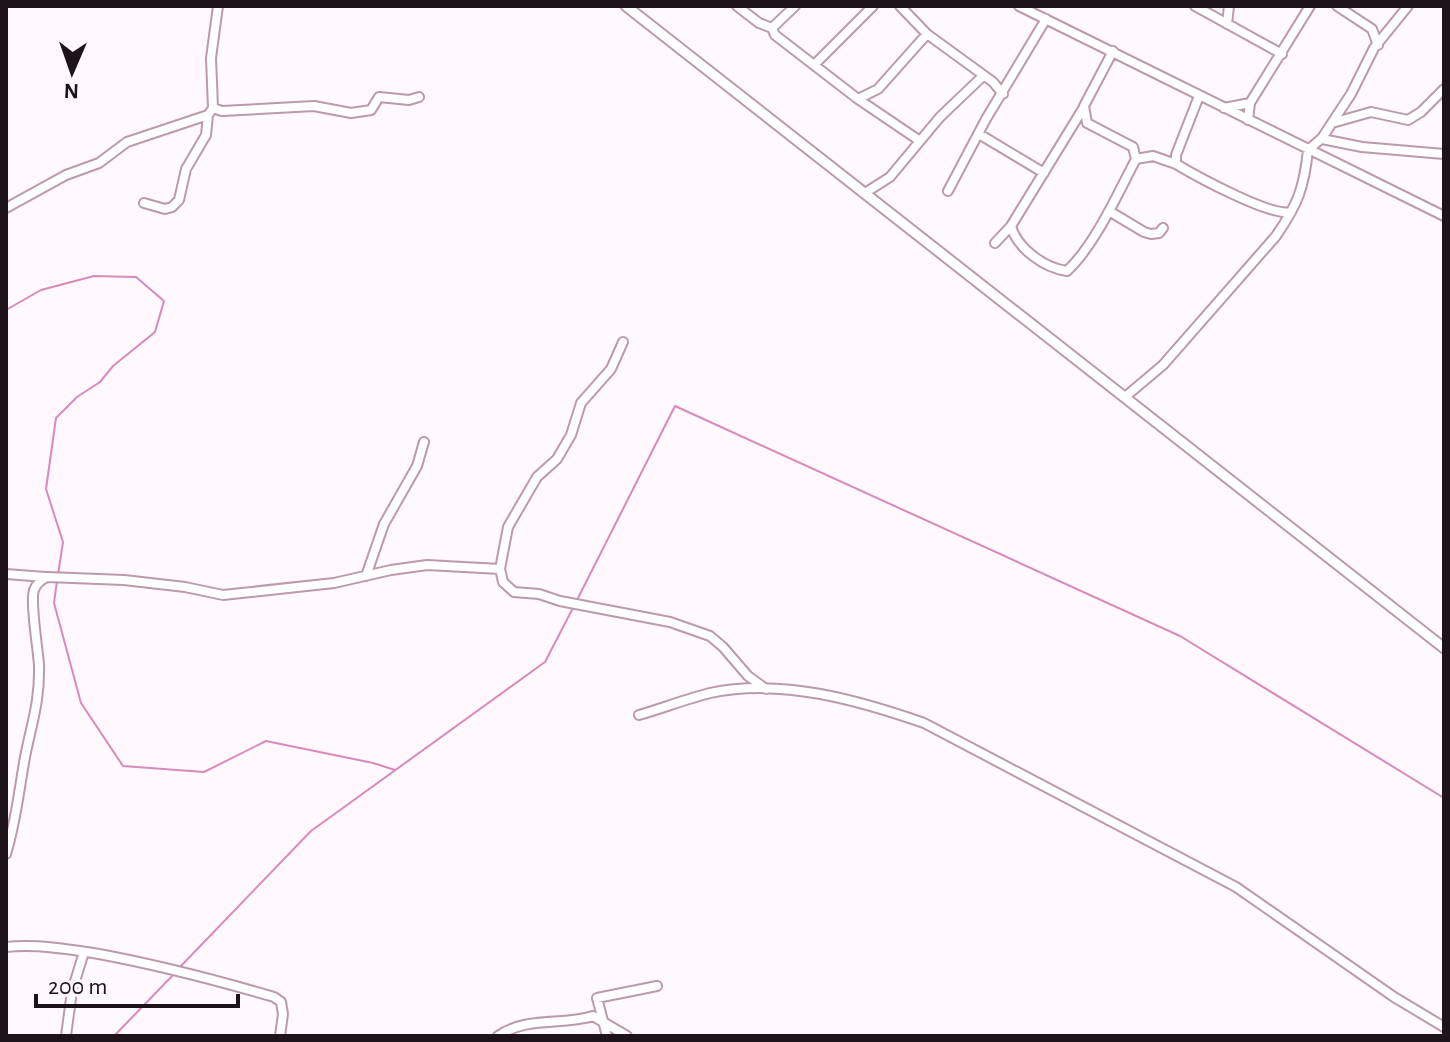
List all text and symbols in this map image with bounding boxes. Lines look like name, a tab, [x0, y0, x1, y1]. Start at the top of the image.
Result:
north arrow	[32, 32, 112, 112]
text: N	[63, 80, 79, 102]
scale bar	[36, 958, 238, 1008]
text: 200 m	[48, 975, 107, 999]

